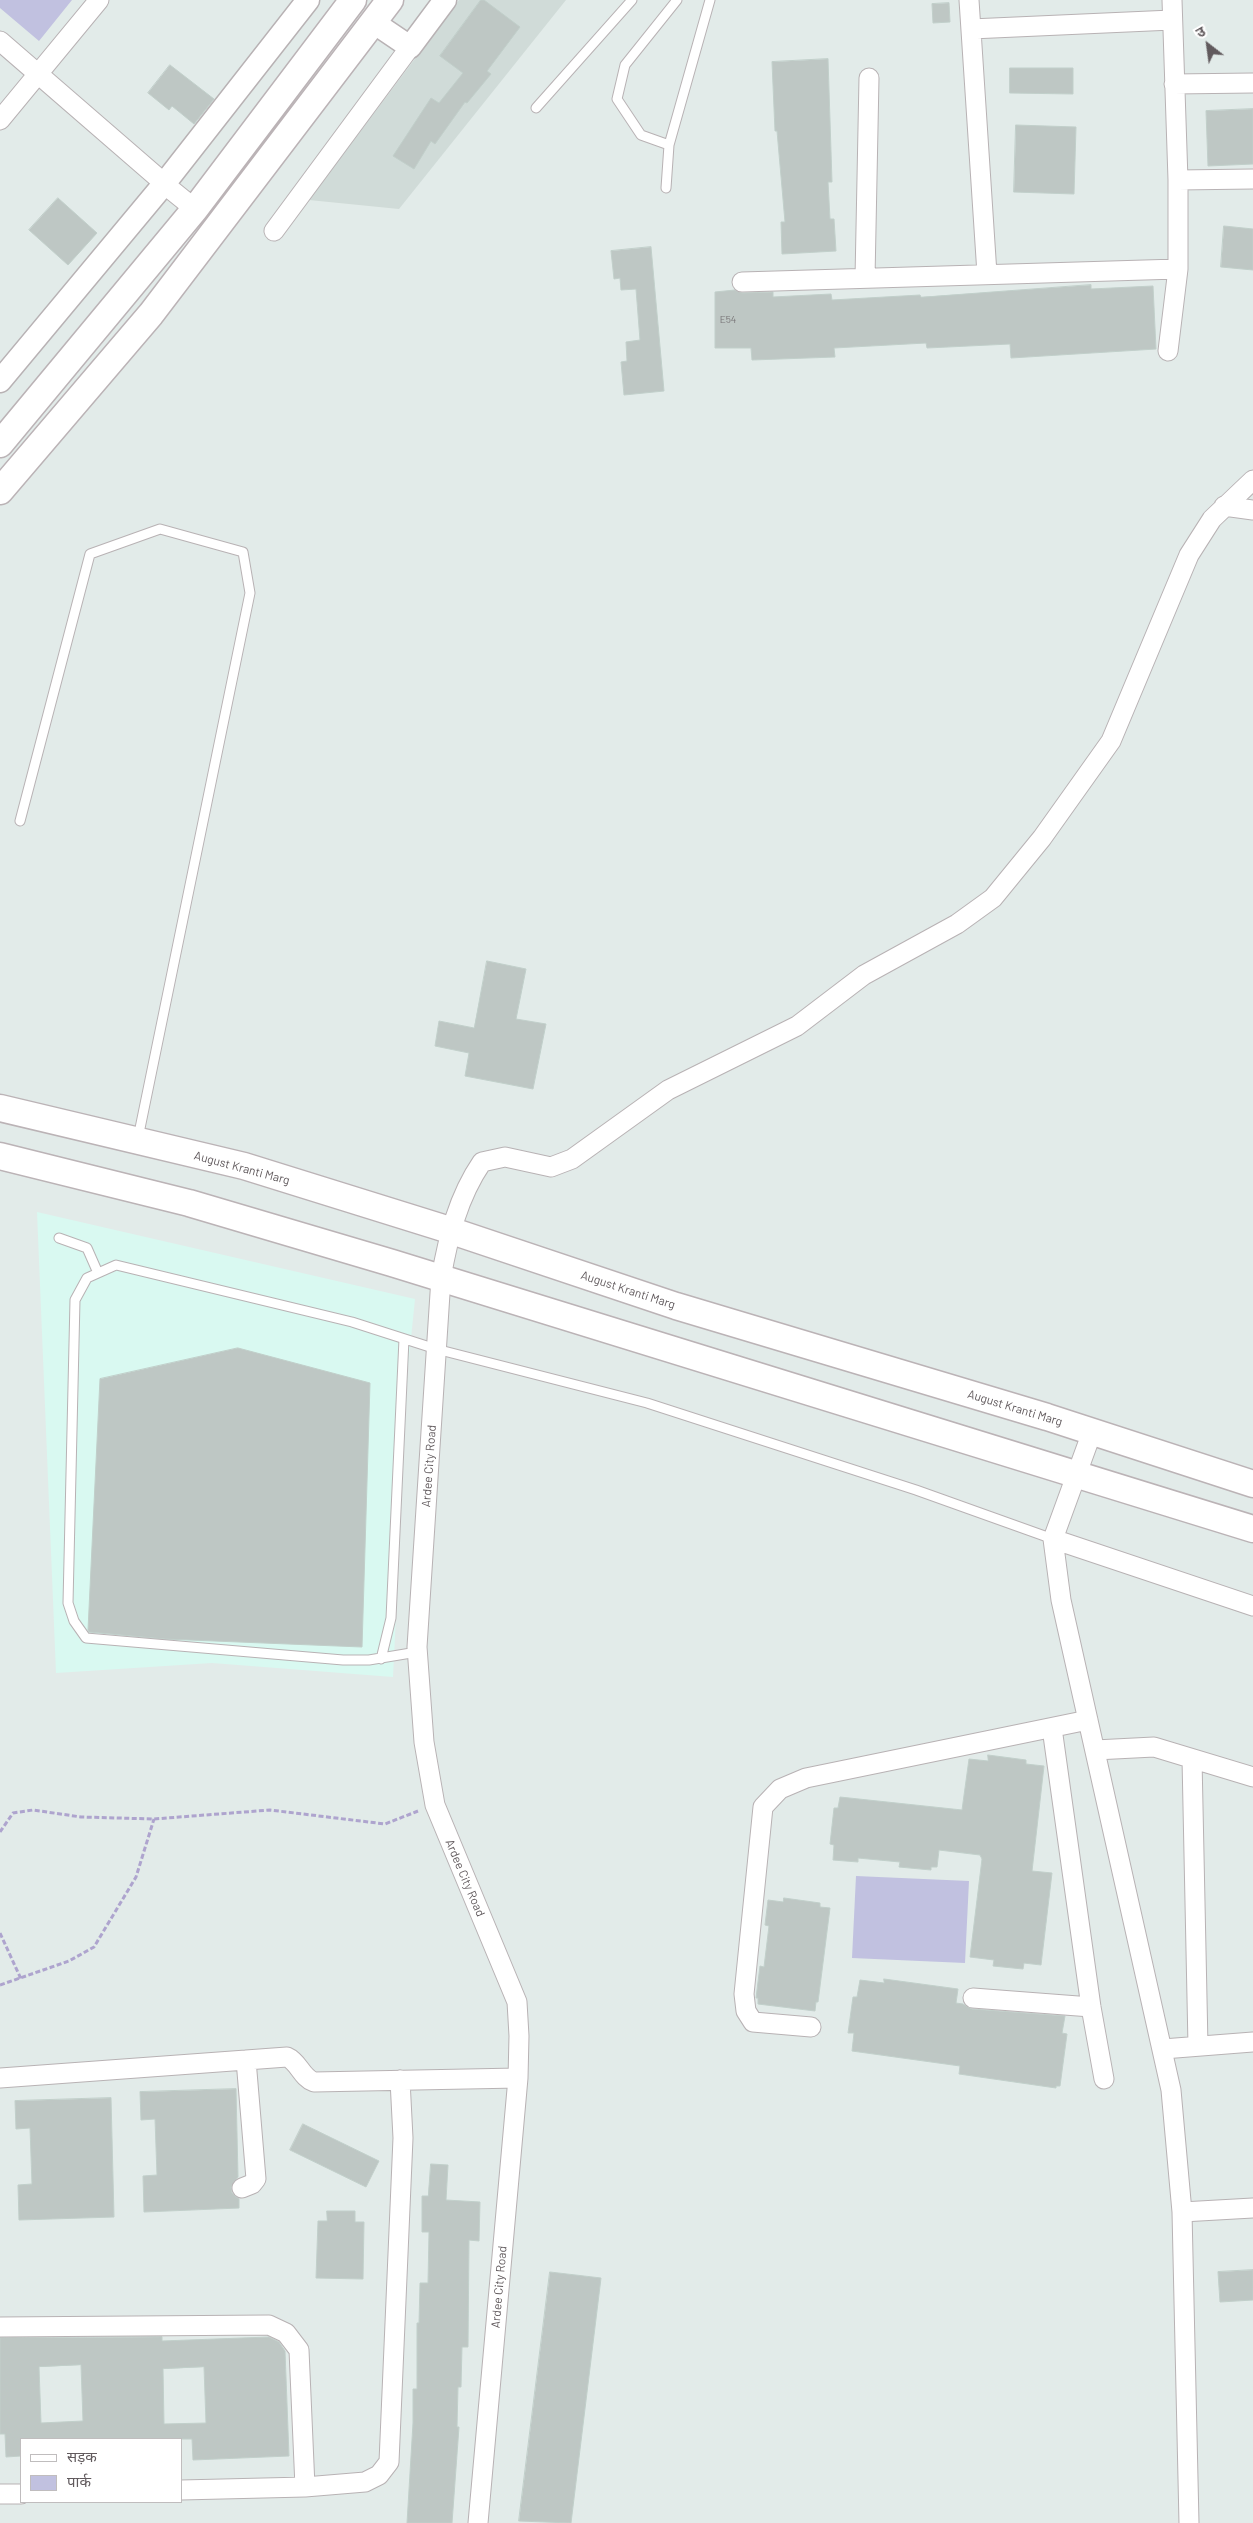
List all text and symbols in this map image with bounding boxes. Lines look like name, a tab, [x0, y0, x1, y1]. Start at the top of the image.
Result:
north arrow	[1183, 20, 1233, 70]
text: उ	[1192, 22, 1208, 41]
house number: E54	[720, 314, 736, 326]
street label: August Kranti Marg	[193, 1148, 291, 1188]
street label: August Kranti Marg	[579, 1268, 677, 1312]
street label: August Kranti Marg	[966, 1387, 1064, 1429]
street label: Ardee City Road	[419, 1424, 439, 1508]
street label: Ardee City Road	[442, 1837, 488, 1919]
street label: Ardee City Road	[488, 2245, 510, 2329]
legend	[20, 2438, 182, 2503]
text: सड़क	[67, 2447, 97, 2465]
text: पार्क	[67, 2472, 91, 2490]

